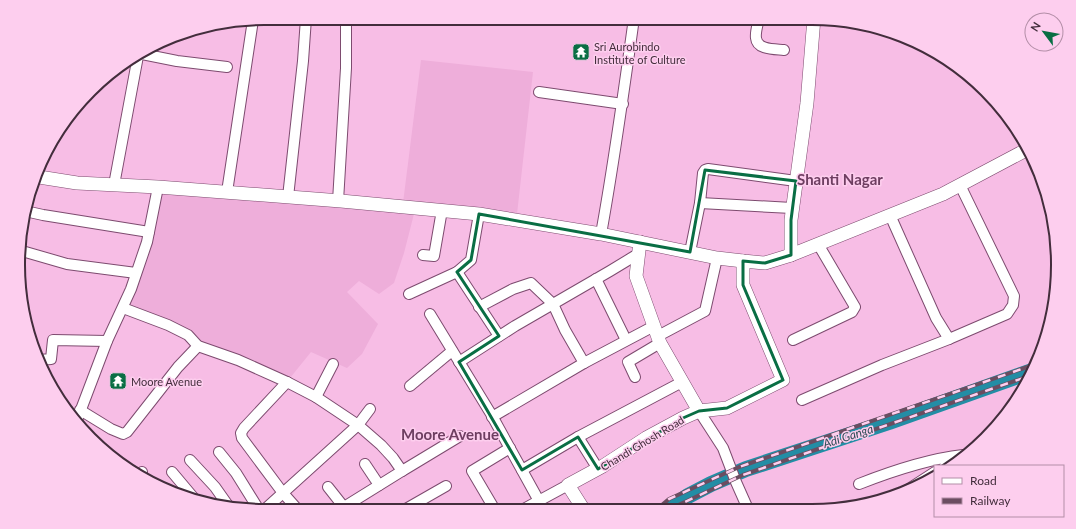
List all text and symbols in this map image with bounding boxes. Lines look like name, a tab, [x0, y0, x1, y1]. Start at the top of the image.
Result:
north arrow	[1024, 12, 1064, 52]
text: N	[1027, 19, 1043, 33]
place label: Sri Aurobindo Institute of Culture	[594, 40, 686, 66]
temple icon: Sri Aurobindo Institute of Culture	[571, 42, 591, 62]
district label: Shanti Nagar	[797, 170, 883, 188]
temple icon: Moore Avenue	[108, 371, 128, 391]
place label: Moore Avenue	[131, 375, 202, 388]
street label: Chandi Ghosh Road	[598, 413, 686, 473]
water label: Adi Ganga	[820, 421, 875, 451]
district label: Moore Avenue	[401, 425, 499, 443]
legend	[934, 465, 1064, 517]
text: Road	[970, 473, 997, 488]
text: Railway	[970, 493, 1011, 508]

